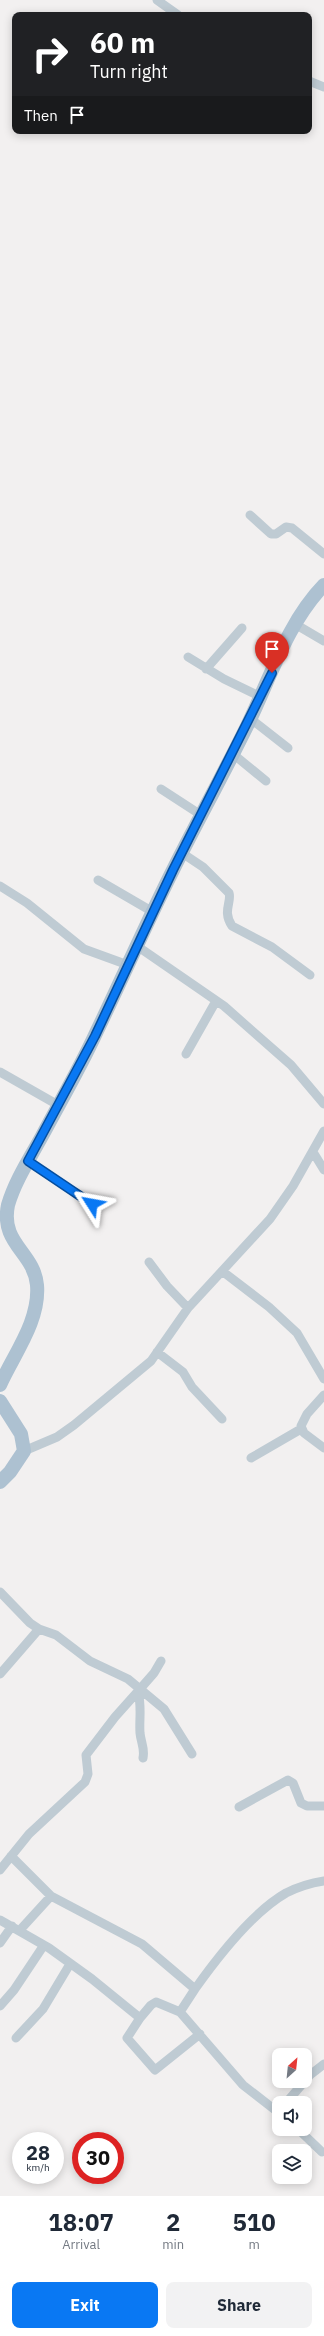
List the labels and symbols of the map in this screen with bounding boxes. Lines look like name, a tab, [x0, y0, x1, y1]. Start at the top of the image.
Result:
pin	[255, 632, 289, 673]
position arrow	[71, 1183, 113, 1225]
north arrow	[272, 2048, 312, 2088]
speed limit sign: 30	[72, 2132, 124, 2184]

